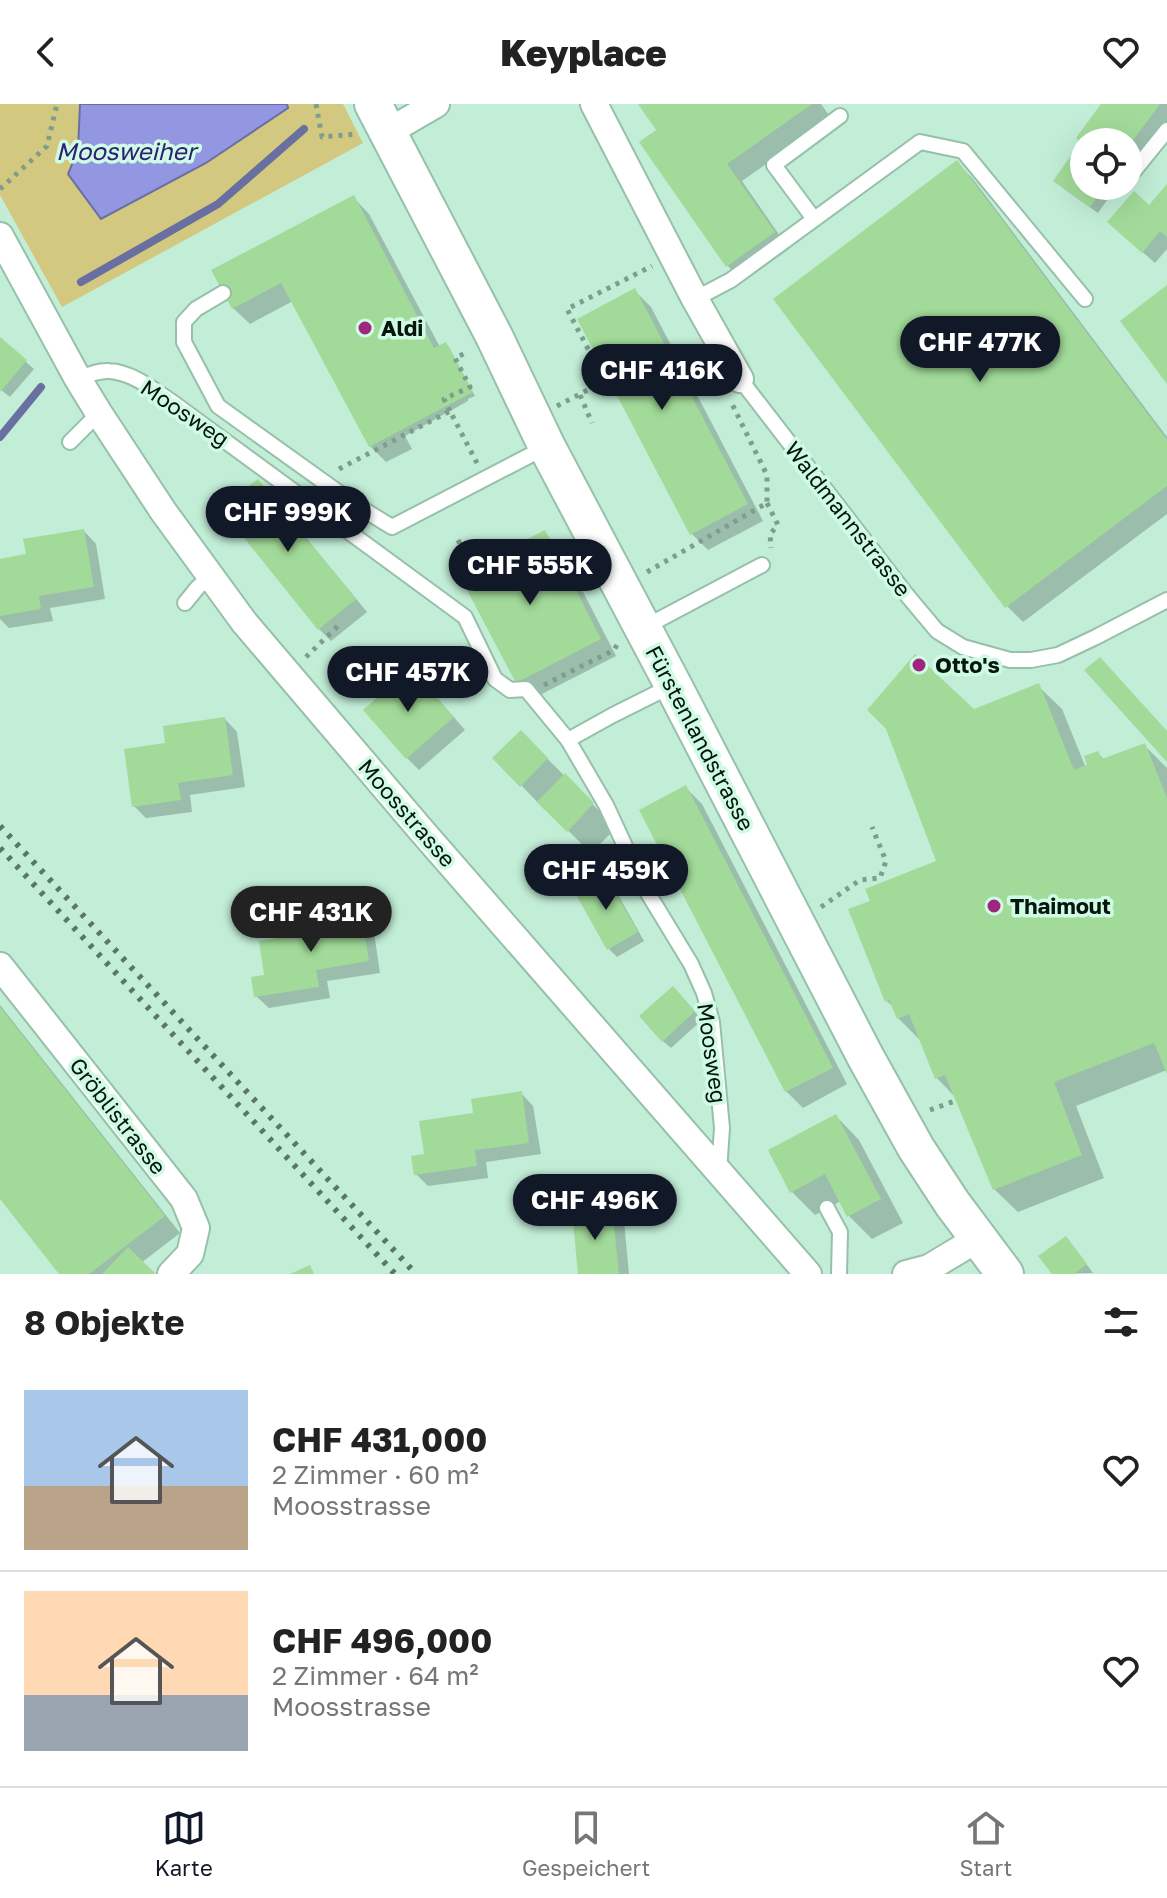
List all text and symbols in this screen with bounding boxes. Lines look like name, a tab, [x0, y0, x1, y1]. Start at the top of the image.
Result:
icon: back	[24, 30, 68, 74]
icon: heart	[1099, 30, 1143, 74]
text: Keyplace	[500, 31, 667, 74]
map controls	[1070, 128, 1142, 200]
button: locate	[1070, 128, 1142, 200]
water label: Moosweiher	[56, 136, 200, 165]
place label: Aldi	[381, 314, 423, 341]
pin: CHF 477K	[897, 316, 1063, 384]
marker: Aldi	[356, 319, 374, 337]
text: CHF 477K	[918, 326, 1042, 357]
pin: CHF 416K	[579, 344, 745, 412]
text: CHF 416K	[599, 354, 725, 385]
street label: Moosweg	[136, 373, 235, 452]
street label: Waldmannstrasse	[779, 436, 917, 602]
pin: CHF 999K	[205, 486, 371, 554]
text: CHF 999K	[224, 496, 352, 527]
pin: CHF 555K	[447, 539, 613, 607]
text: CHF 555K	[467, 549, 593, 580]
street label: Fürstenlandstrasse	[640, 641, 761, 835]
pin: CHF 457K	[325, 646, 491, 714]
place label: Otto's	[935, 651, 1000, 678]
text: CHF 457K	[345, 656, 471, 687]
marker: Otto's	[910, 656, 928, 674]
street label: Moosstrasse	[353, 753, 462, 872]
pin: CHF 459K	[523, 844, 689, 912]
text: CHF 459K	[542, 854, 670, 885]
pin: CHF 431K	[228, 886, 394, 954]
place label: Thaimout	[1010, 892, 1111, 919]
text: CHF 431K	[249, 896, 373, 927]
marker: Thaimout	[985, 897, 1003, 915]
street label: Moosweg	[692, 1001, 733, 1105]
street label: Gröblistrasse	[64, 1052, 172, 1180]
pin: CHF 496K	[512, 1174, 678, 1242]
text: CHF 496K	[531, 1184, 659, 1215]
icon: filters	[1099, 1300, 1143, 1344]
text: 8 Objekte	[24, 1302, 185, 1342]
text: CHF 431,000	[272, 1419, 487, 1459]
icon: home	[88, 1422, 184, 1518]
icon: heart	[1099, 1448, 1143, 1492]
text: 2 Zimmer · 60 m²	[272, 1459, 479, 1490]
text: Moosstrasse	[272, 1490, 431, 1521]
text: CHF 496,000	[272, 1620, 492, 1660]
icon: home	[88, 1623, 184, 1719]
icon: heart	[1099, 1649, 1143, 1693]
text: 2 Zimmer · 64 m²	[272, 1660, 479, 1691]
text: Moosstrasse	[272, 1691, 431, 1722]
tab: Karte	[155, 1806, 213, 1881]
tab: Gespeichert	[522, 1806, 650, 1881]
tab: Start	[960, 1806, 1012, 1881]

